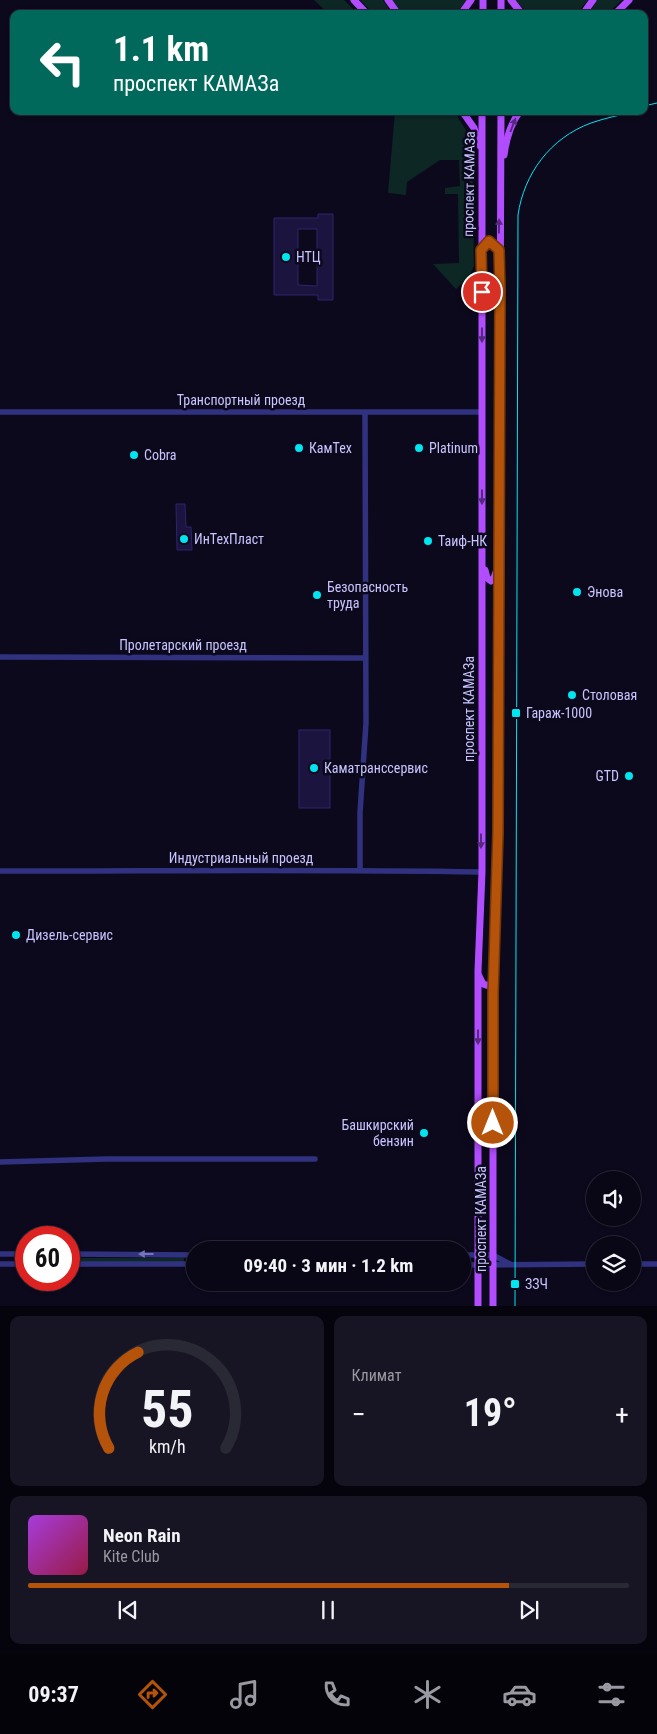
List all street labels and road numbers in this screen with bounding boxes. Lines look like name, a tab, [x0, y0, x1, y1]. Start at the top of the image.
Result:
street label: проспект КАМАЗа	[460, 131, 478, 237]
street label: Транспортный проезд	[177, 392, 306, 408]
street label: Пролетарский проезд	[119, 637, 247, 653]
street label: проспект КАМАЗа	[461, 656, 477, 762]
street label: Индустриальный проезд	[169, 850, 314, 866]
street label: проспект КАМАЗа	[473, 1166, 489, 1272]

